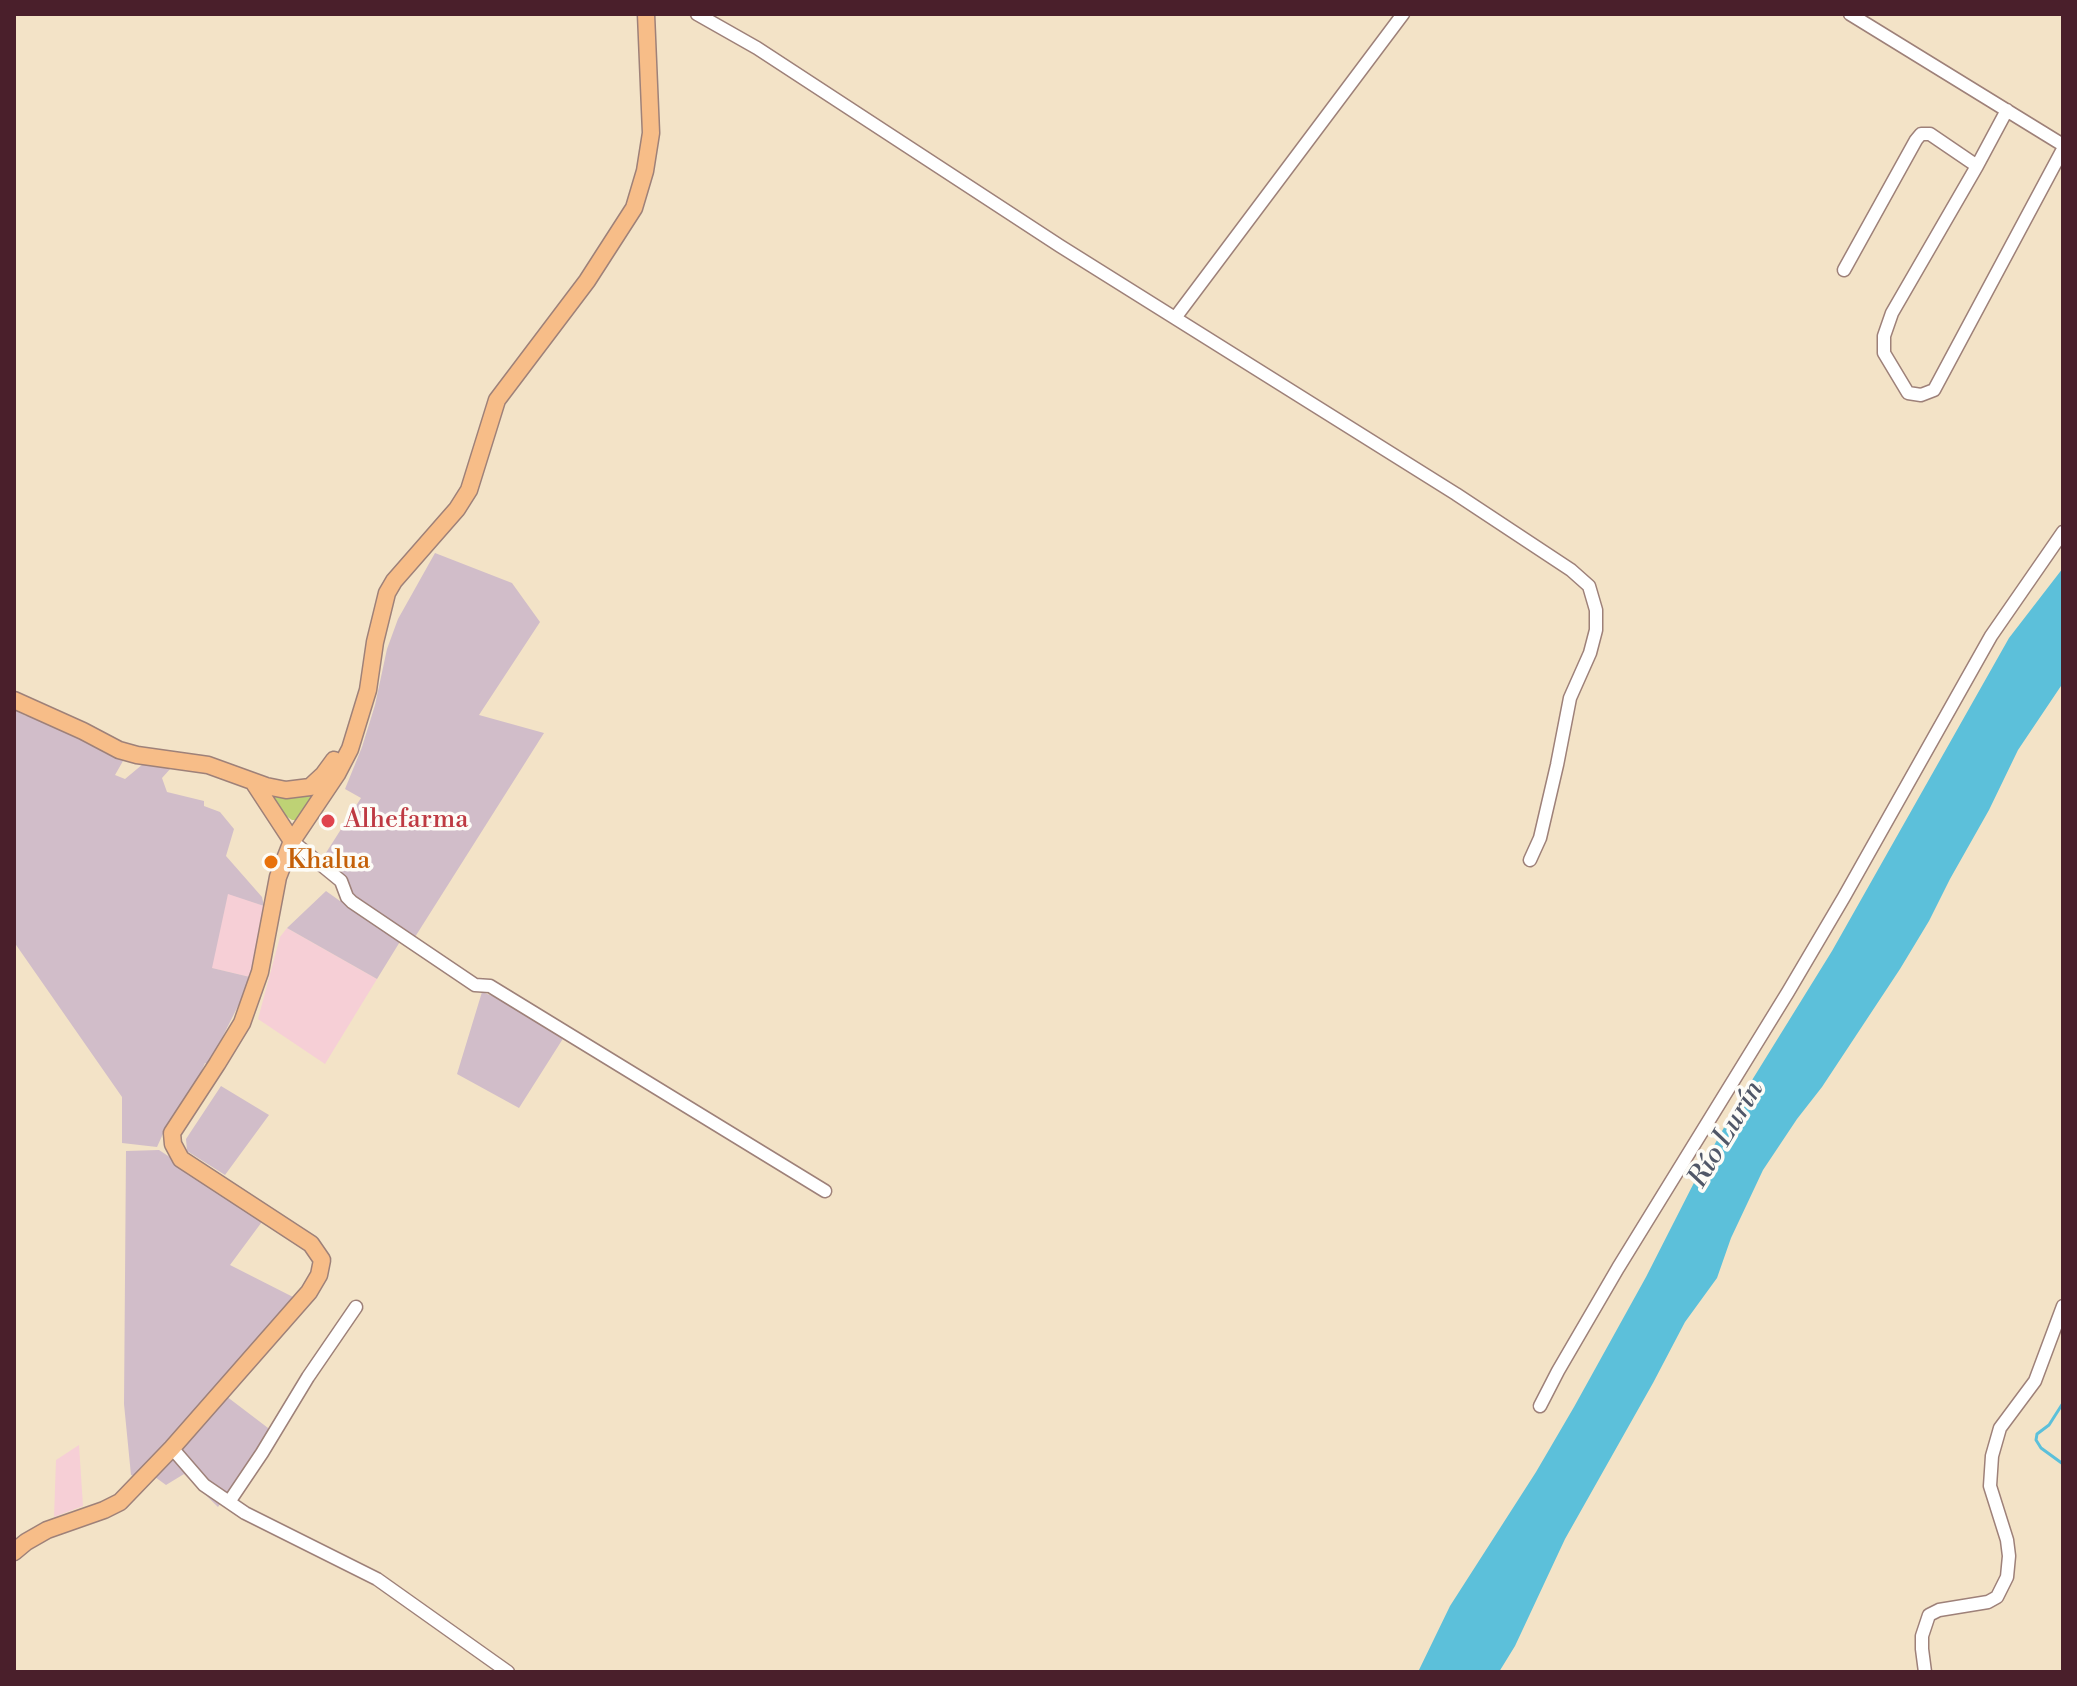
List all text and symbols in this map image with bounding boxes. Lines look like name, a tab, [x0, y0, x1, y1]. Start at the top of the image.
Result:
place label: Alhefarma	[344, 805, 468, 837]
marker: Alhefarma	[319, 812, 337, 830]
place label: Khalua	[287, 846, 370, 878]
marker: Khalua	[262, 853, 280, 871]
water label: Río Lurín	[1682, 1076, 1772, 1194]

